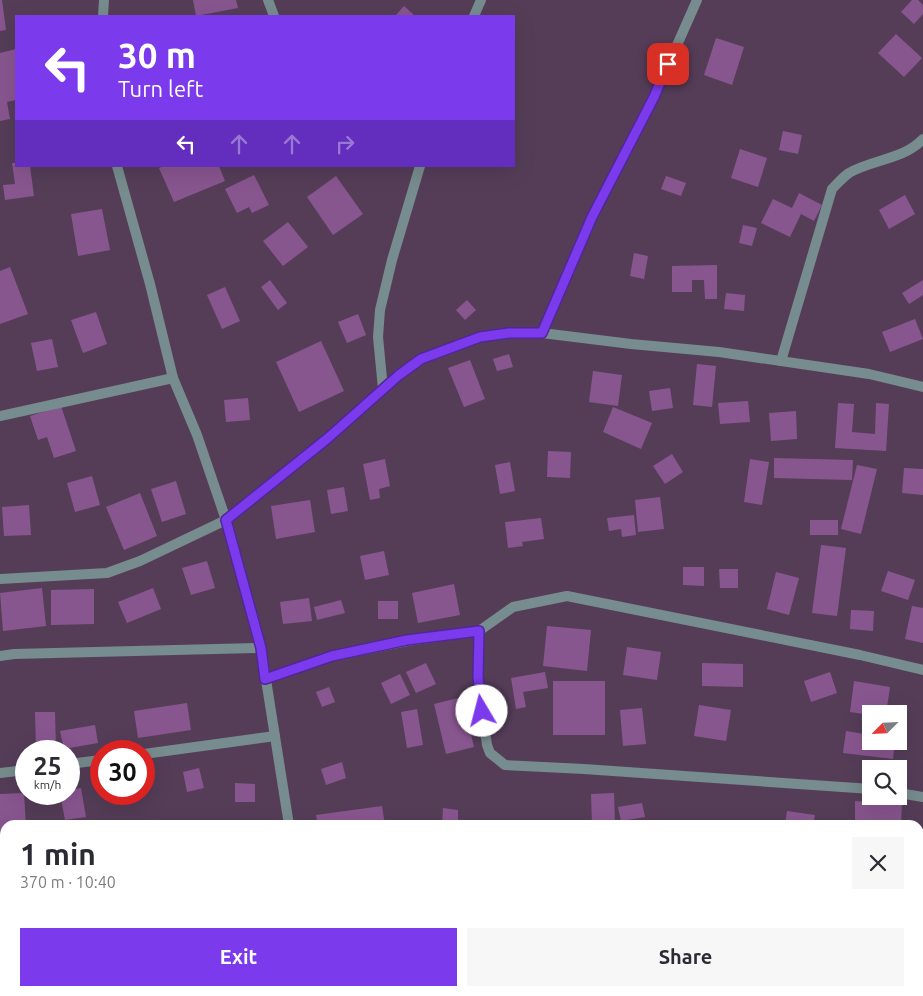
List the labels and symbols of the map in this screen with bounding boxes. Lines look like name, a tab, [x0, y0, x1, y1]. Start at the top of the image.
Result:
pin	[647, 43, 689, 85]
position arrow	[455, 684, 507, 736]
north arrow	[862, 705, 908, 750]
speed limit sign: 30	[90, 740, 155, 805]

